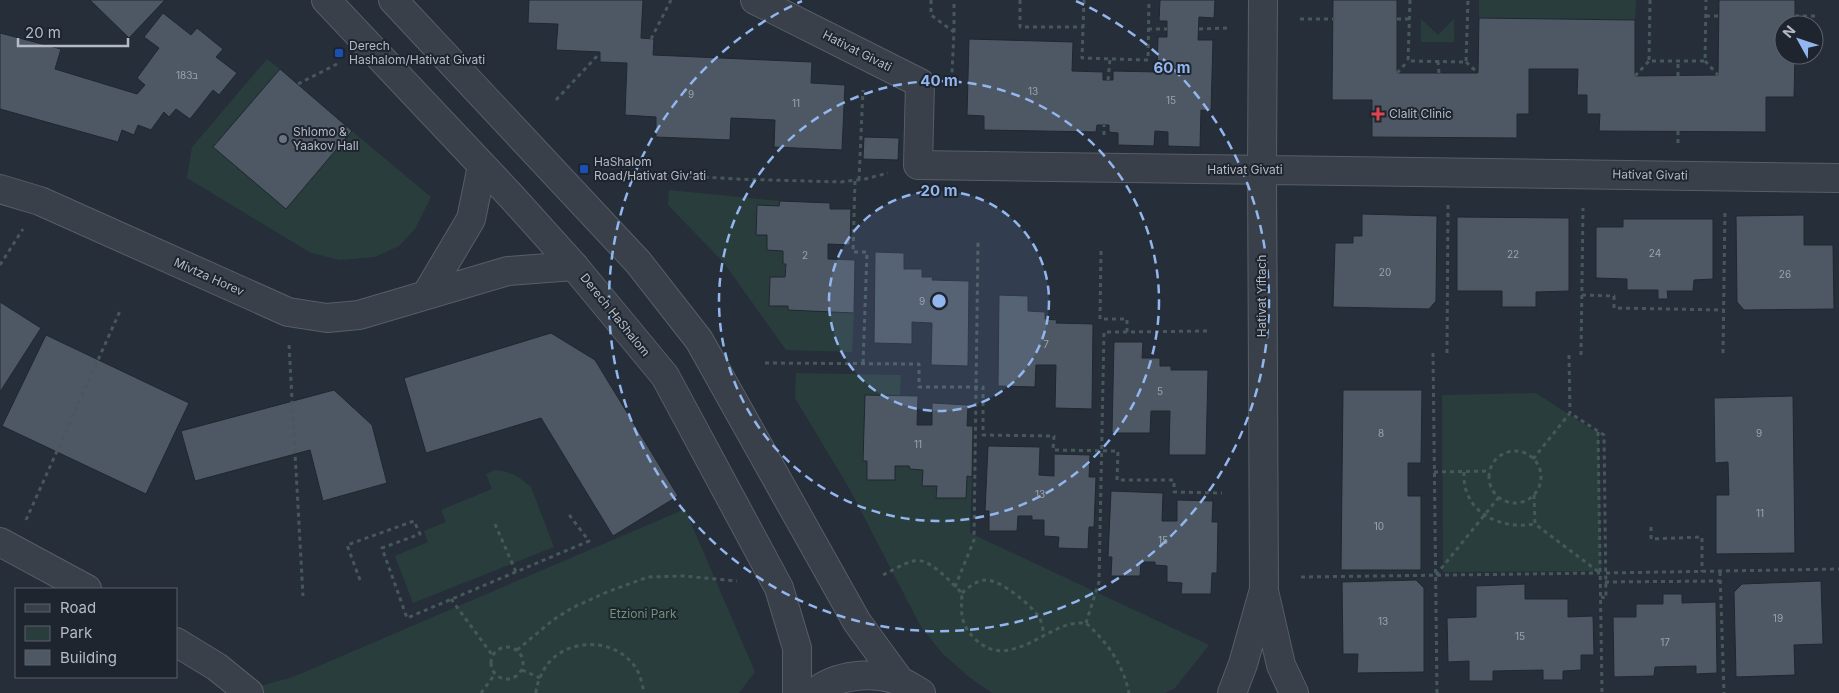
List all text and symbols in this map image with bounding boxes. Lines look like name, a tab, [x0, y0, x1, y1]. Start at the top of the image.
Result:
scale bar	[18, 15, 128, 47]
north arrow	[1774, 15, 1824, 65]
text: N	[1779, 22, 1799, 41]
text: 20 m	[25, 23, 61, 42]
street label: Hativat Givati	[820, 27, 894, 74]
place label: Derech Hashalom/Hativat Givati	[349, 38, 485, 67]
marker: Derech Hashalom/Hativat Givati	[333, 47, 345, 59]
text: 60 m	[1153, 58, 1191, 77]
house number: 183ב	[176, 69, 198, 81]
text: 40 m	[920, 71, 958, 90]
house number: 13	[1028, 85, 1038, 97]
house number: 9	[688, 88, 694, 100]
house number: 15	[1166, 94, 1176, 106]
house number: 11	[792, 97, 800, 109]
place label: Clalit Clinic	[1389, 106, 1452, 121]
marker: Clalit Clinic	[1371, 107, 1385, 121]
place label: Shlomo & Yaakov Hall	[293, 124, 359, 153]
marker: Shlomo & Yaakov Hall	[277, 133, 289, 145]
place label: HaShalom Road/Hativat Giv'ati	[594, 154, 706, 183]
street label: Hativat Givati	[1207, 162, 1283, 177]
marker: HaShalom Road/Hativat Giv'ati	[578, 163, 590, 175]
street label: Hativat Givati	[1612, 166, 1688, 183]
text: 20 m	[921, 181, 957, 200]
house number: 24	[1649, 247, 1661, 259]
house number: 22	[1507, 248, 1519, 260]
house number: 2	[802, 249, 808, 261]
street label: Mivtza Horev	[172, 254, 247, 299]
street label: Hativat Yiftach	[1254, 255, 1269, 337]
house number: 20	[1379, 266, 1391, 278]
house number: 26	[1779, 268, 1791, 280]
street label: Derech HaShalom	[577, 270, 653, 359]
centre of rings	[930, 292, 948, 310]
house number: 9	[919, 295, 925, 307]
house number: 7	[1043, 338, 1049, 350]
house number: 5	[1157, 385, 1163, 397]
house number: 8	[1378, 427, 1384, 439]
house number: 9	[1756, 427, 1762, 439]
house number: 11	[914, 438, 922, 450]
house number: 13	[1035, 488, 1045, 500]
house number: 11	[1756, 507, 1764, 519]
house number: 10	[1374, 520, 1384, 532]
house number: 15	[1158, 534, 1168, 546]
legend	[15, 588, 178, 678]
text: Road	[60, 598, 96, 617]
park label: Etzioni Park	[610, 606, 677, 621]
house number: 19	[1773, 612, 1783, 624]
house number: 13	[1378, 615, 1388, 627]
text: Park	[60, 623, 93, 642]
house number: 15	[1515, 630, 1525, 642]
house number: 17	[1660, 636, 1670, 648]
text: Building	[60, 648, 117, 667]

